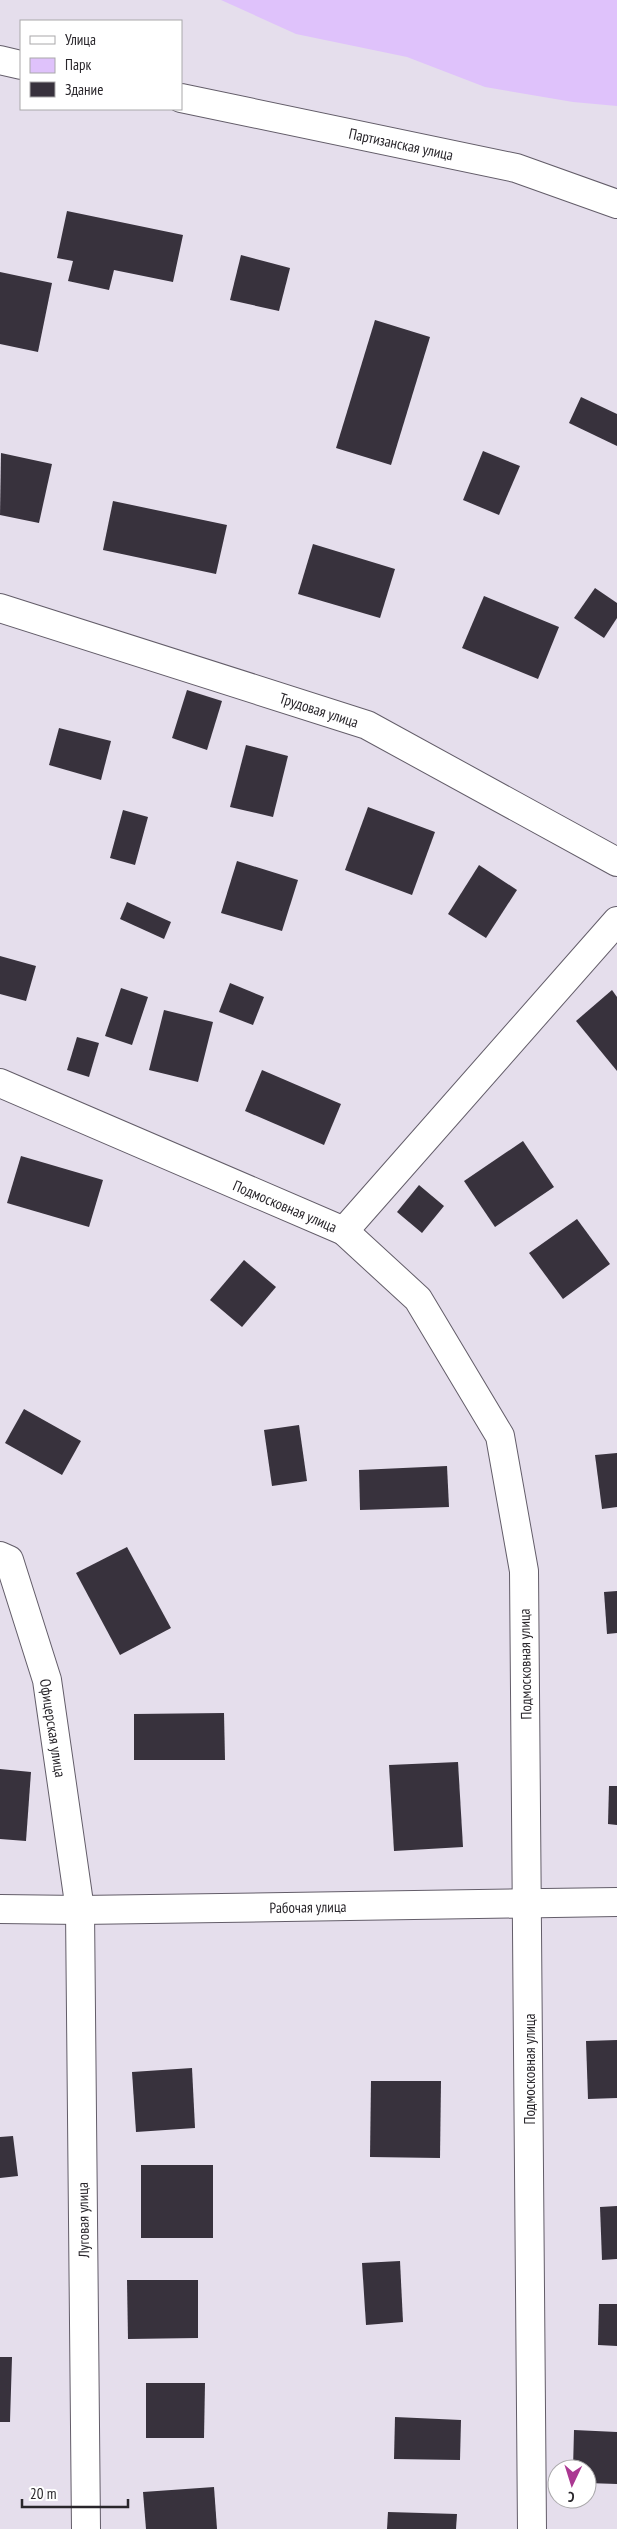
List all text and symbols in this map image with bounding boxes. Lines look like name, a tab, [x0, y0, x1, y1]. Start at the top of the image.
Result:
legend	[20, 20, 182, 110]
text: Улица	[65, 30, 96, 49]
text: Парк	[65, 55, 91, 74]
text: Здание	[65, 80, 103, 99]
street label: Партизанская улица	[347, 124, 455, 164]
street label: Трудовая улица	[277, 688, 361, 732]
street label: Подмосковная улица	[230, 1176, 340, 1236]
street label: Подмосковная улица	[515, 1608, 535, 1720]
street label: Офицерская улица	[36, 1677, 70, 1779]
street label: Рабочая улица	[269, 1897, 347, 1917]
street label: Подмосковная улица	[520, 2013, 539, 2125]
street label: Луговая улица	[73, 2182, 93, 2259]
north arrow	[547, 2459, 597, 2509]
scale bar	[22, 2476, 129, 2508]
text: 20 m	[30, 2484, 56, 2503]
text: С	[567, 2488, 575, 2506]

